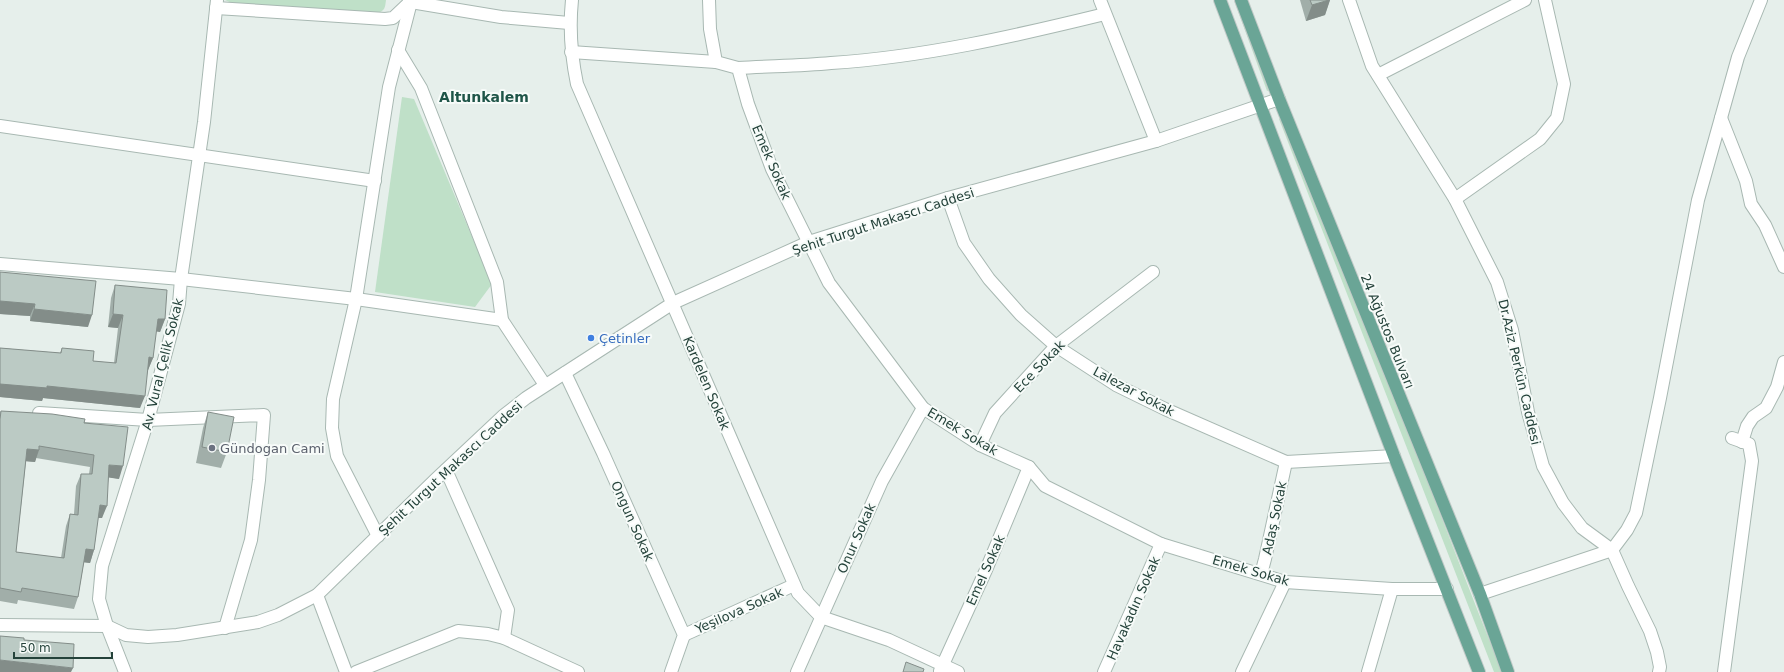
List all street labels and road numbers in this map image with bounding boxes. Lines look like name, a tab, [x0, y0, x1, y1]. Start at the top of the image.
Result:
street label: Emek Sokak	[749, 123, 794, 202]
street label: Şehit Turgut Makascı Caddesi	[790, 185, 976, 258]
street label: 24 Ağustos Bulvarı	[1358, 272, 1417, 391]
street label: Av. Vural Çelik Sokak	[139, 296, 186, 432]
street label: Dr.Aziz Perkün Caddesi	[1495, 298, 1544, 446]
street label: Kardelen Sokak	[680, 334, 733, 433]
street label: Ece Sokak	[1011, 337, 1068, 395]
street label: Lalezar Sokak	[1090, 364, 1177, 419]
street label: Şehit Turgut Makascı Caddesi	[376, 398, 525, 539]
street label: Emek Sokak	[925, 405, 1001, 459]
street label: Ongun Sokak	[608, 479, 657, 564]
street label: Adaş Sokak	[1259, 480, 1290, 556]
street label: Onur Sokak	[834, 500, 879, 576]
street label: Emel Sokak	[963, 532, 1008, 608]
street label: Emek Sokak	[1211, 552, 1292, 589]
street label: Havakadın Sokak	[1104, 554, 1163, 662]
street label: Yeşilova Sokak	[692, 584, 786, 637]

